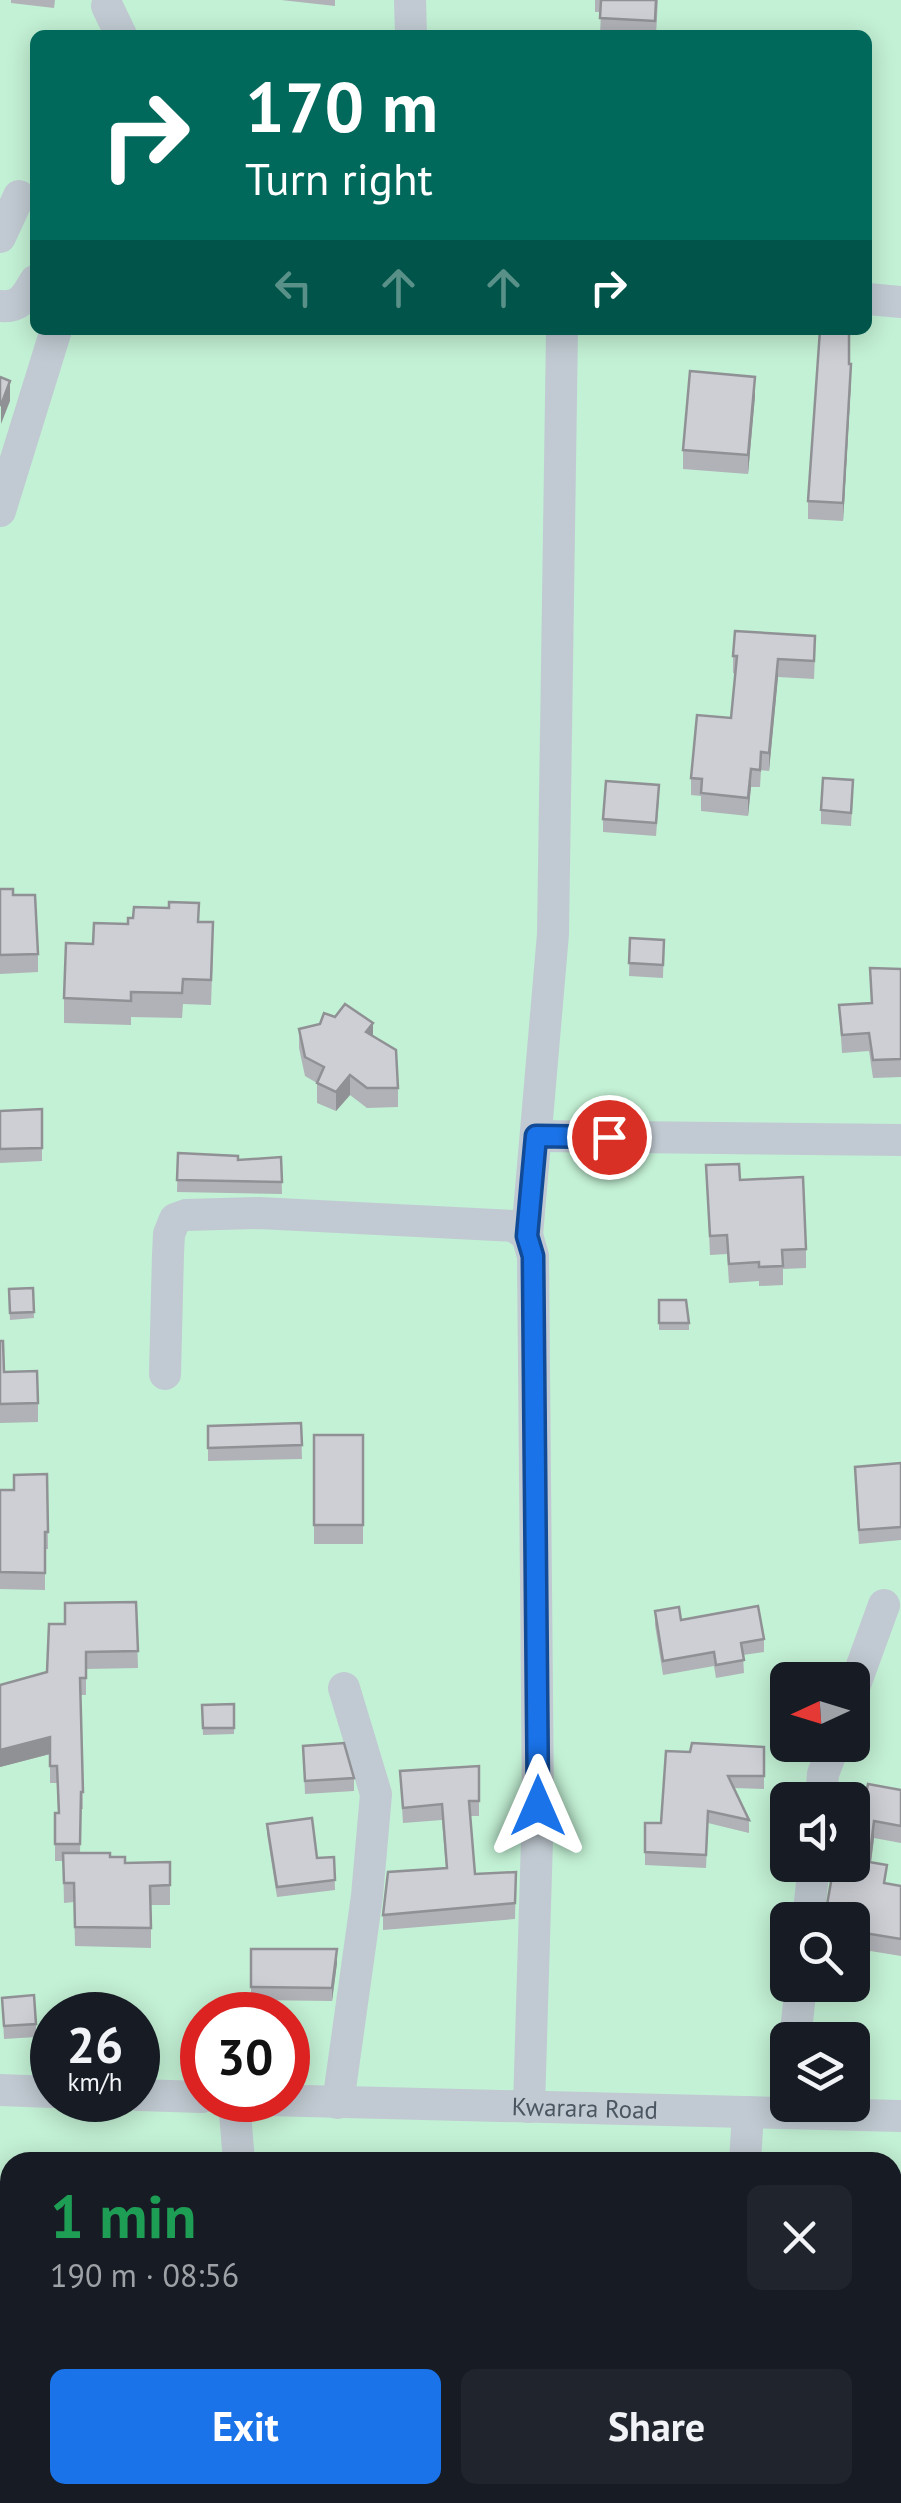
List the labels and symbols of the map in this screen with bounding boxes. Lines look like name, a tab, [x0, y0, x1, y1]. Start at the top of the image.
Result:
pin	[567, 1095, 652, 1180]
north arrow	[770, 1662, 870, 1762]
position arrow	[486, 1754, 590, 1858]
speed limit sign: 30	[180, 1992, 310, 2122]
street label: Kwarara Road	[511, 2090, 658, 2126]

